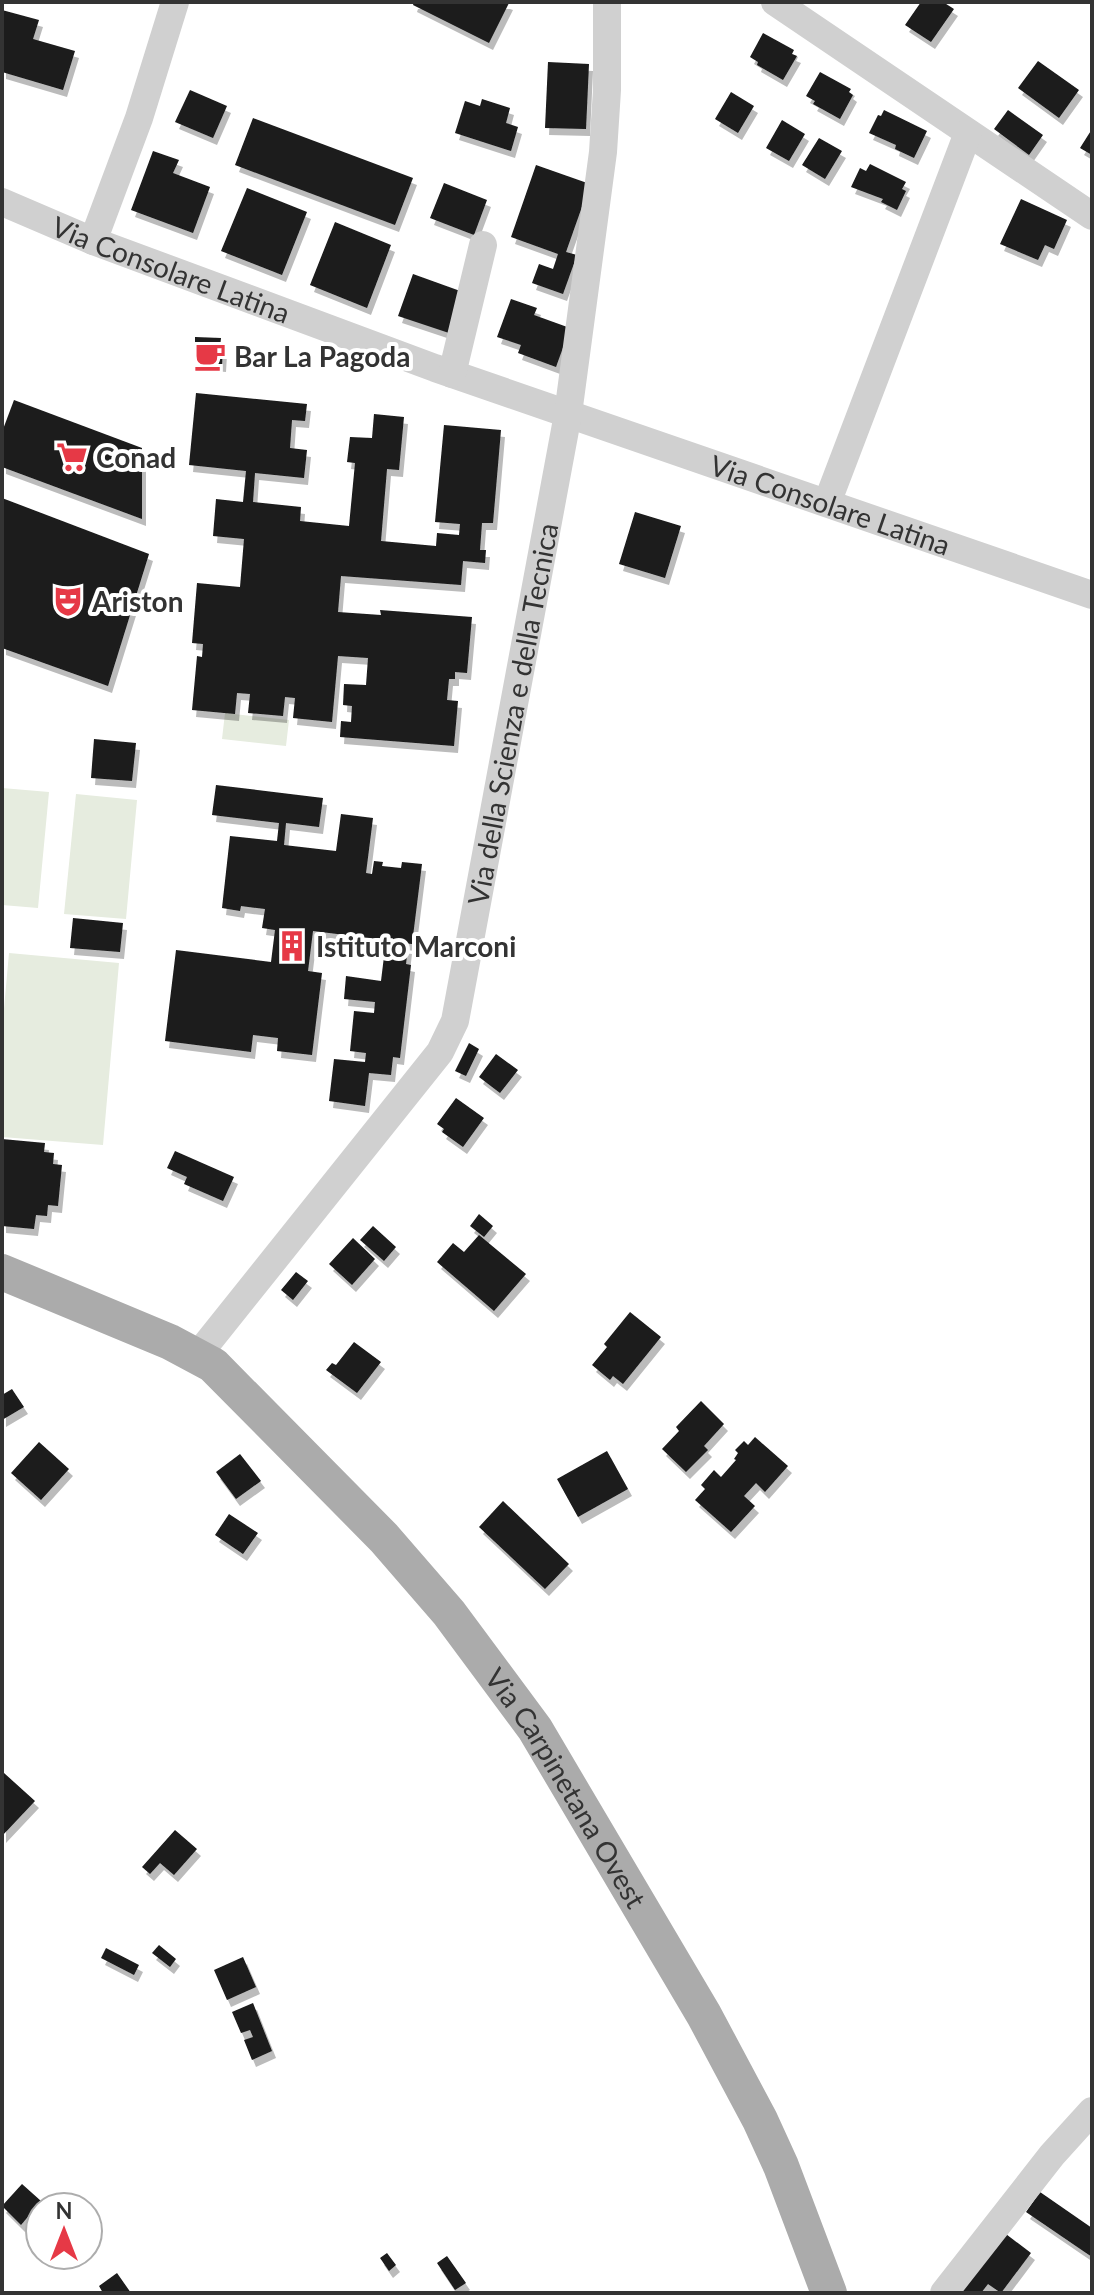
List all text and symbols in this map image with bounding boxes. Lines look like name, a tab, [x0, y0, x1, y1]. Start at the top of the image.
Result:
street label: Via Consolare Latina	[47, 208, 295, 330]
cafe icon: Bar La Pagoda	[193, 339, 227, 373]
place label: Bar La Pagoda	[234, 339, 410, 373]
supermarket icon: Conad	[55, 440, 89, 474]
place label: Conad	[96, 440, 176, 474]
street label: Via Consolare Latina	[706, 447, 955, 562]
street label: Via della Scienza e della Tecnica	[460, 520, 564, 908]
theatre icon: Ariston	[51, 584, 85, 618]
place label: Ariston	[91, 584, 183, 618]
building icon: Istituto Marconi	[275, 929, 309, 963]
place label: Istituto Marconi	[316, 929, 516, 963]
street label: Via Carpinetana Ovest	[479, 1661, 654, 1914]
north arrow	[24, 2191, 104, 2271]
text: N	[56, 2197, 72, 2224]

